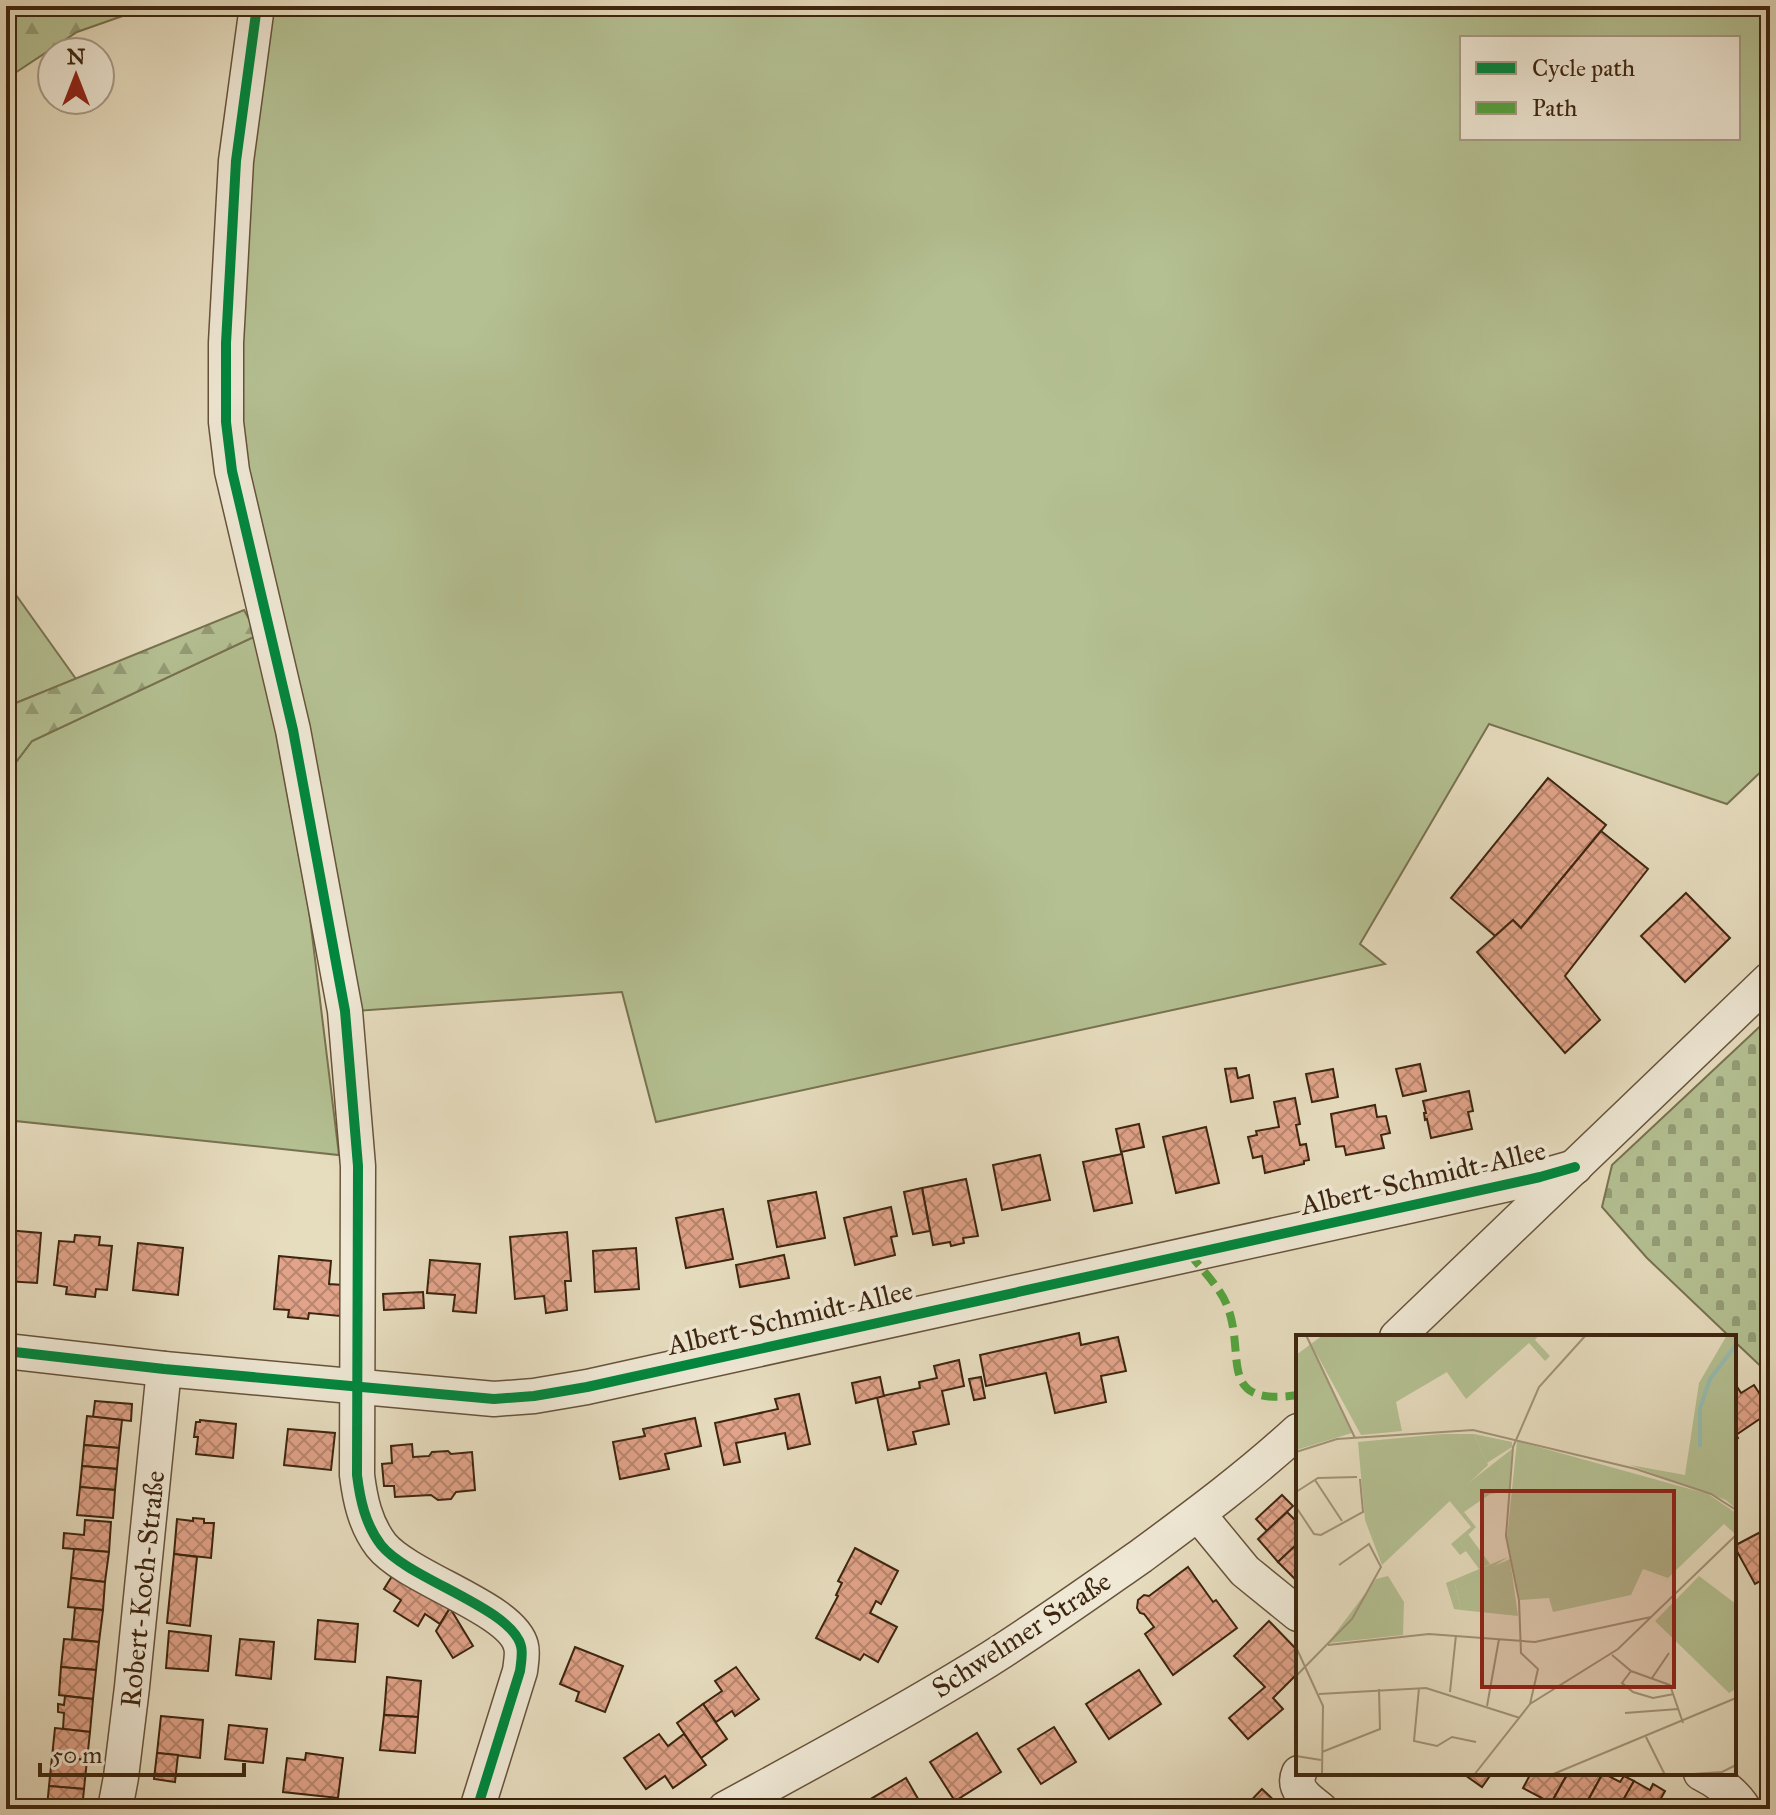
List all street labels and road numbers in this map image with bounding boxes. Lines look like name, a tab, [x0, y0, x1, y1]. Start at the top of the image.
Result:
street label: Albert-Schmidt-Allee	[1296, 1132, 1549, 1223]
street label: Albert-Schmidt-Allee	[663, 1272, 916, 1363]
street label: Robert-Koch-Straße	[113, 1469, 172, 1709]
street label: Schwelmer Straße	[925, 1563, 1117, 1705]

